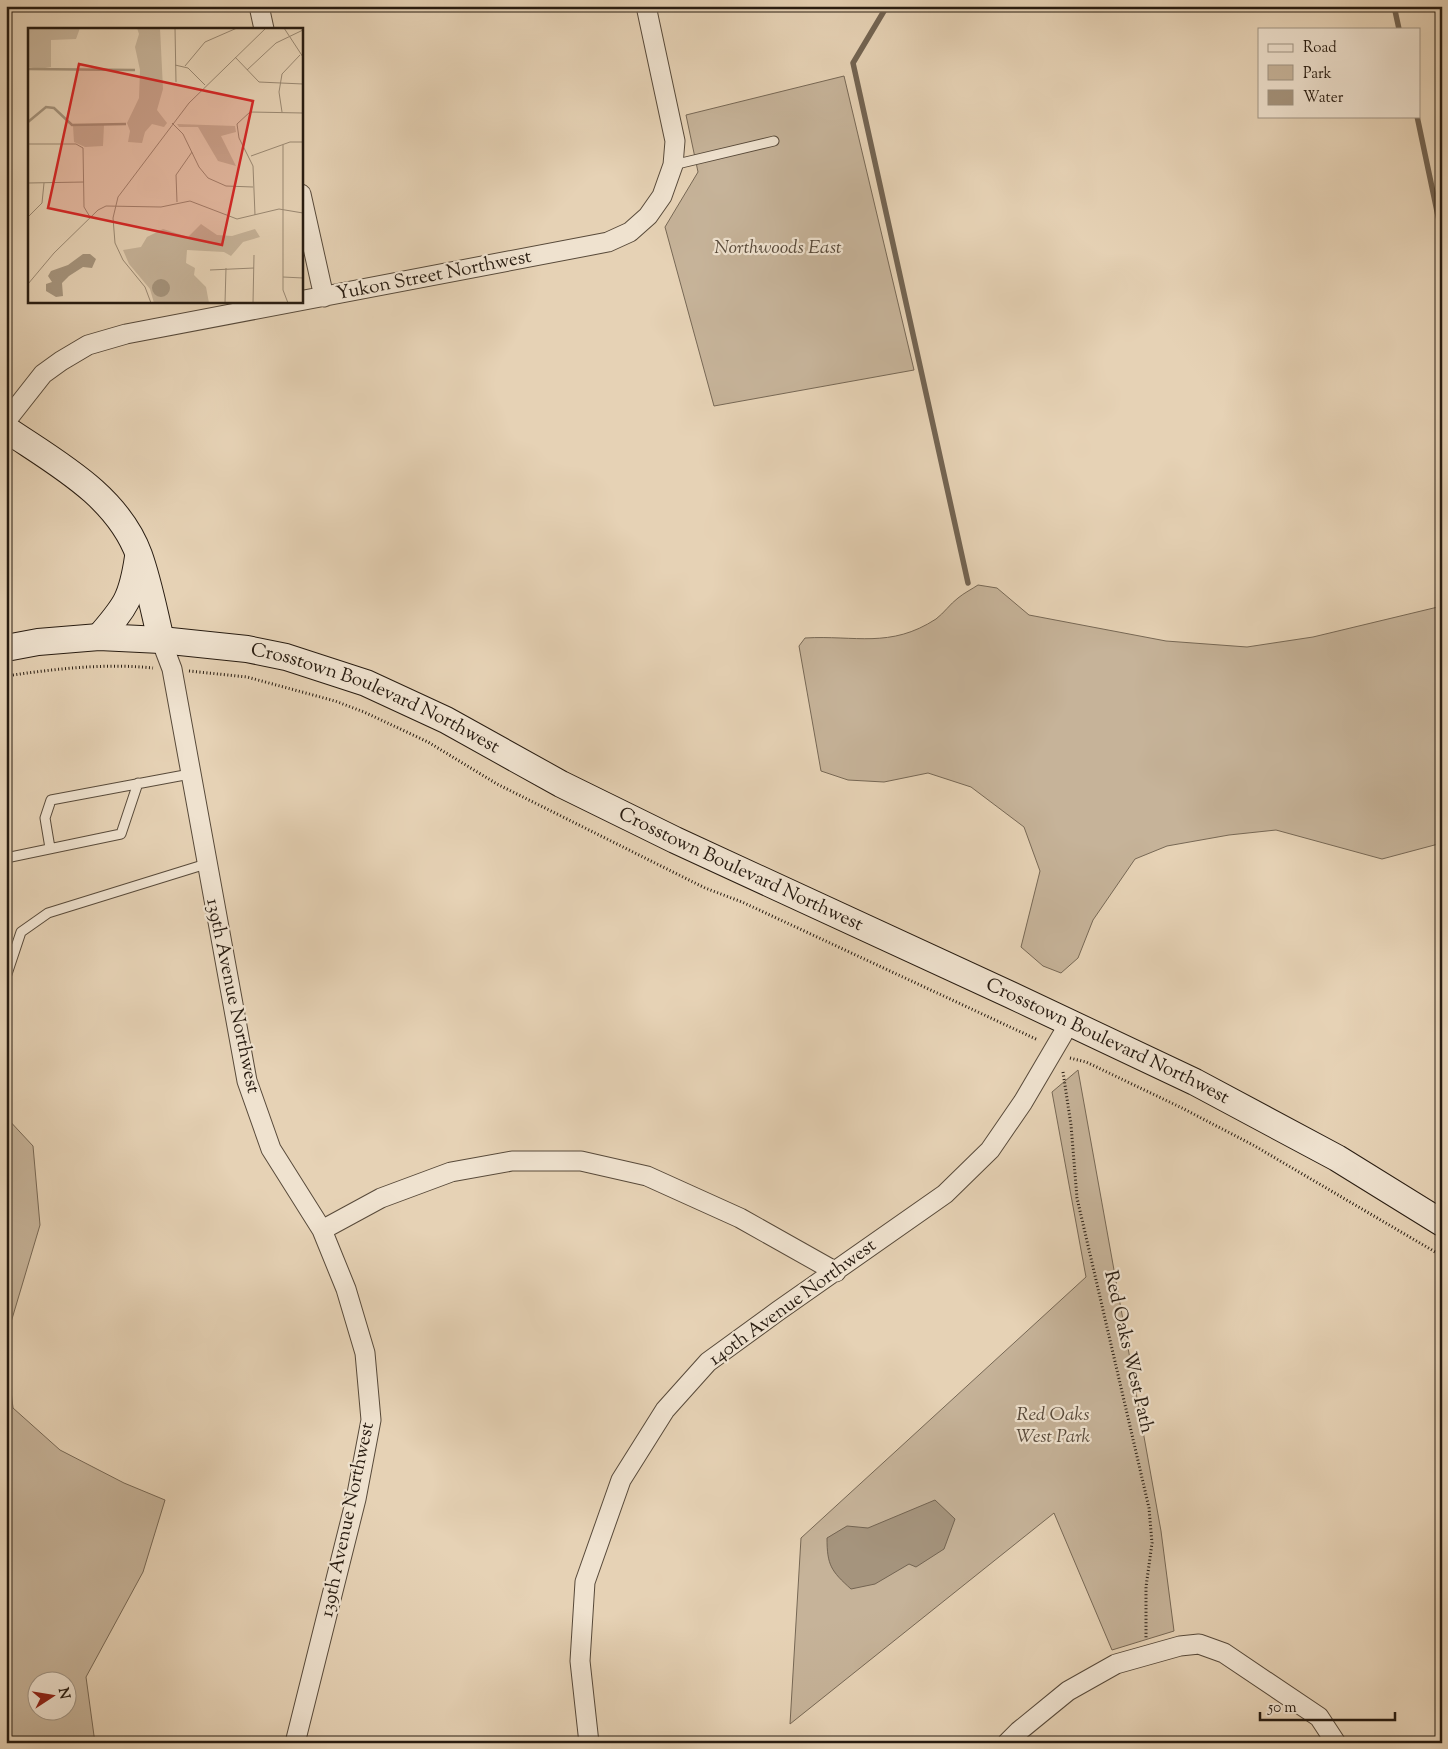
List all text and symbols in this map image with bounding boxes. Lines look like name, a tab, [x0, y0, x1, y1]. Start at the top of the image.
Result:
inset map	[28, 28, 302, 302]
legend	[1258, 28, 1420, 118]
text: Road	[1303, 38, 1337, 59]
text: Park	[1303, 64, 1332, 85]
text: Water	[1303, 88, 1344, 109]
park label: Northwoods East	[714, 235, 842, 262]
street label: Yukon Street Northwest	[334, 244, 534, 308]
street label: Crosstown Boulevard Northwest	[248, 637, 505, 761]
street label: Crosstown Boulevard Northwest	[614, 801, 868, 939]
street label: 139th Avenue Northwest	[198, 896, 266, 1096]
street label: Crosstown Boulevard Northwest	[981, 972, 1234, 1112]
street label: 140th Avenue Northwest	[704, 1233, 883, 1373]
street label: Red Oaks West Path	[1096, 1268, 1160, 1436]
park label: Red Oaks West Park	[1016, 1402, 1090, 1451]
street label: 139th Avenue Northwest	[314, 1420, 382, 1620]
north arrow	[28, 1672, 78, 1722]
text: N	[52, 1686, 74, 1701]
scale bar	[1260, 1689, 1396, 1721]
text: 50 m	[1267, 1698, 1297, 1719]

